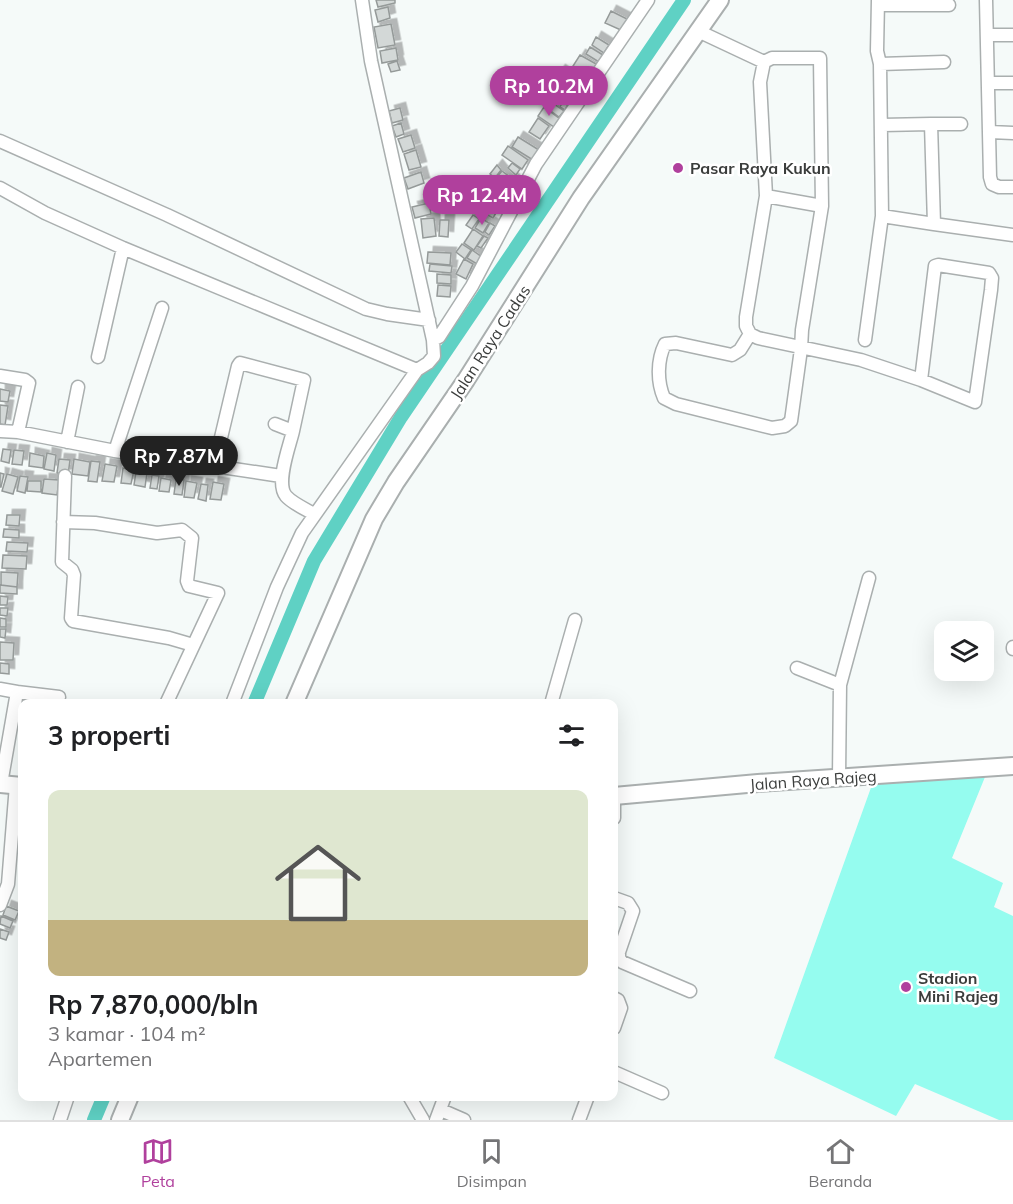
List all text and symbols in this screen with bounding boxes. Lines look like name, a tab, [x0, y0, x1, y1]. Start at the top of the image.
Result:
pin: Rp 10.2M	[487, 66, 611, 117]
text: Rp 10.2M	[504, 73, 594, 98]
place label: Pasar Raya Kukun	[690, 158, 831, 178]
marker: Pasar Raya Kukun	[671, 161, 685, 175]
pin: Rp 12.4M	[420, 175, 544, 226]
text: Rp 12.4M	[437, 182, 527, 207]
street label: Jalan Raya Cadas	[446, 281, 534, 403]
pin: Rp 7.87M	[117, 436, 241, 487]
text: Rp 7.87M	[134, 443, 224, 468]
map controls	[934, 621, 994, 681]
button: layers	[934, 621, 994, 681]
text: 3 properti	[48, 719, 170, 752]
icon: filters	[555, 719, 588, 752]
street label: Jalan Raya Rajeg	[749, 766, 877, 794]
icon: home	[264, 829, 372, 937]
place label: Stadion Mini Rajeg	[918, 968, 998, 1006]
marker: Stadion Mini Rajeg	[899, 980, 913, 994]
text: Rp 7,870,000/bln	[48, 988, 258, 1021]
text: 3 kamar · 104 m²	[48, 1021, 206, 1046]
text: Apartemen	[48, 1046, 152, 1071]
tab: Peta	[141, 1135, 175, 1191]
tab: Disimpan	[457, 1135, 527, 1191]
tab: Beranda	[809, 1135, 872, 1191]

